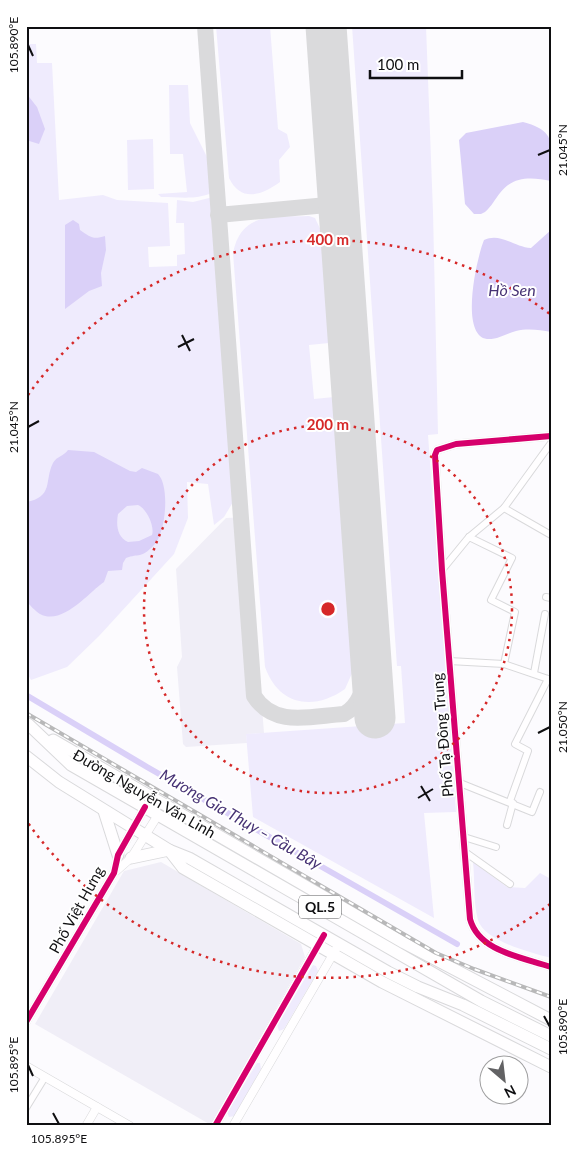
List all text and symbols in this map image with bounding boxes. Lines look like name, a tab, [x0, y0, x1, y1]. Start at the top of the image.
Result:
text: 105.890°E	[6, 17, 21, 73]
scale bar	[370, 48, 462, 80]
text: 100 m	[377, 55, 419, 73]
text: 21.045°N	[555, 124, 570, 176]
text: 400 m	[307, 230, 349, 248]
water label: Hồ Sen	[488, 280, 536, 299]
text: 21.045°N	[6, 401, 21, 453]
text: 200 m	[307, 415, 349, 433]
centre of rings	[319, 600, 337, 618]
street label: Phố Tạ Đông Trung	[428, 672, 456, 798]
text: 21.050°N	[555, 701, 570, 753]
street label: Đường Nguyễn Văn Linh	[70, 745, 219, 841]
water label: Mương Gia Thụy – Cầu Bây	[157, 764, 326, 873]
street label: Phố Việt Hưng	[45, 863, 108, 956]
road number: QL.5	[299, 896, 341, 919]
text: 105.890°E	[555, 999, 570, 1055]
text: 105.895°E	[6, 1037, 21, 1093]
north arrow	[480, 1054, 530, 1104]
text: N	[502, 1082, 519, 1102]
text: 105.895°E	[31, 1131, 87, 1146]

